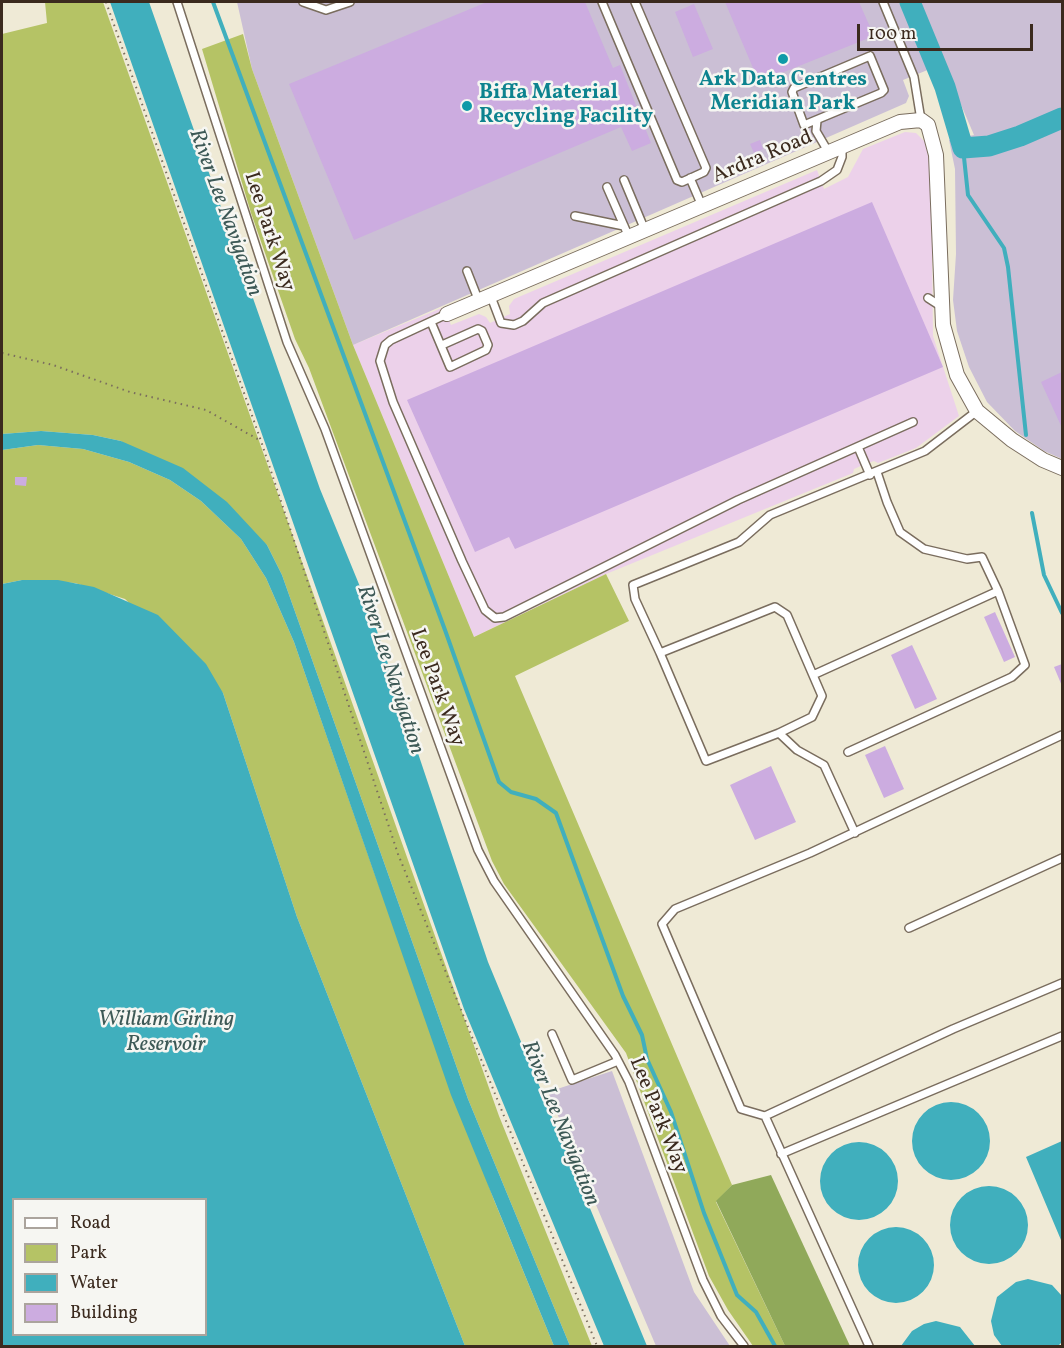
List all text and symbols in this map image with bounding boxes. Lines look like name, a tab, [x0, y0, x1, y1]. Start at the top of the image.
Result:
scale bar	[860, 12, 1036, 50]
text: 100 m	[868, 22, 917, 47]
marker: Ark Data Centres Meridian Park	[776, 52, 790, 66]
place label: Ark Data Centres Meridian Park	[699, 68, 867, 118]
place label: Biffa Material Recycling Facility	[479, 81, 653, 131]
marker: Biffa Material Recycling Facility	[460, 99, 474, 113]
water label: River Lee Navigation	[181, 126, 267, 300]
street label: Ardra Road	[709, 126, 817, 190]
street label: Lee Park Way	[237, 169, 299, 295]
water label: River Lee Navigation	[349, 582, 429, 758]
street label: Lee Park Way	[403, 626, 469, 750]
water label: William Girling Reservoir	[98, 1008, 234, 1060]
water label: River Lee Navigation	[514, 1037, 604, 1211]
street label: Lee Park Way	[622, 1054, 692, 1178]
legend	[12, 1198, 207, 1336]
text: Road	[70, 1211, 111, 1236]
text: Park	[70, 1241, 107, 1266]
text: Water	[70, 1271, 118, 1296]
text: Building	[70, 1301, 138, 1326]

